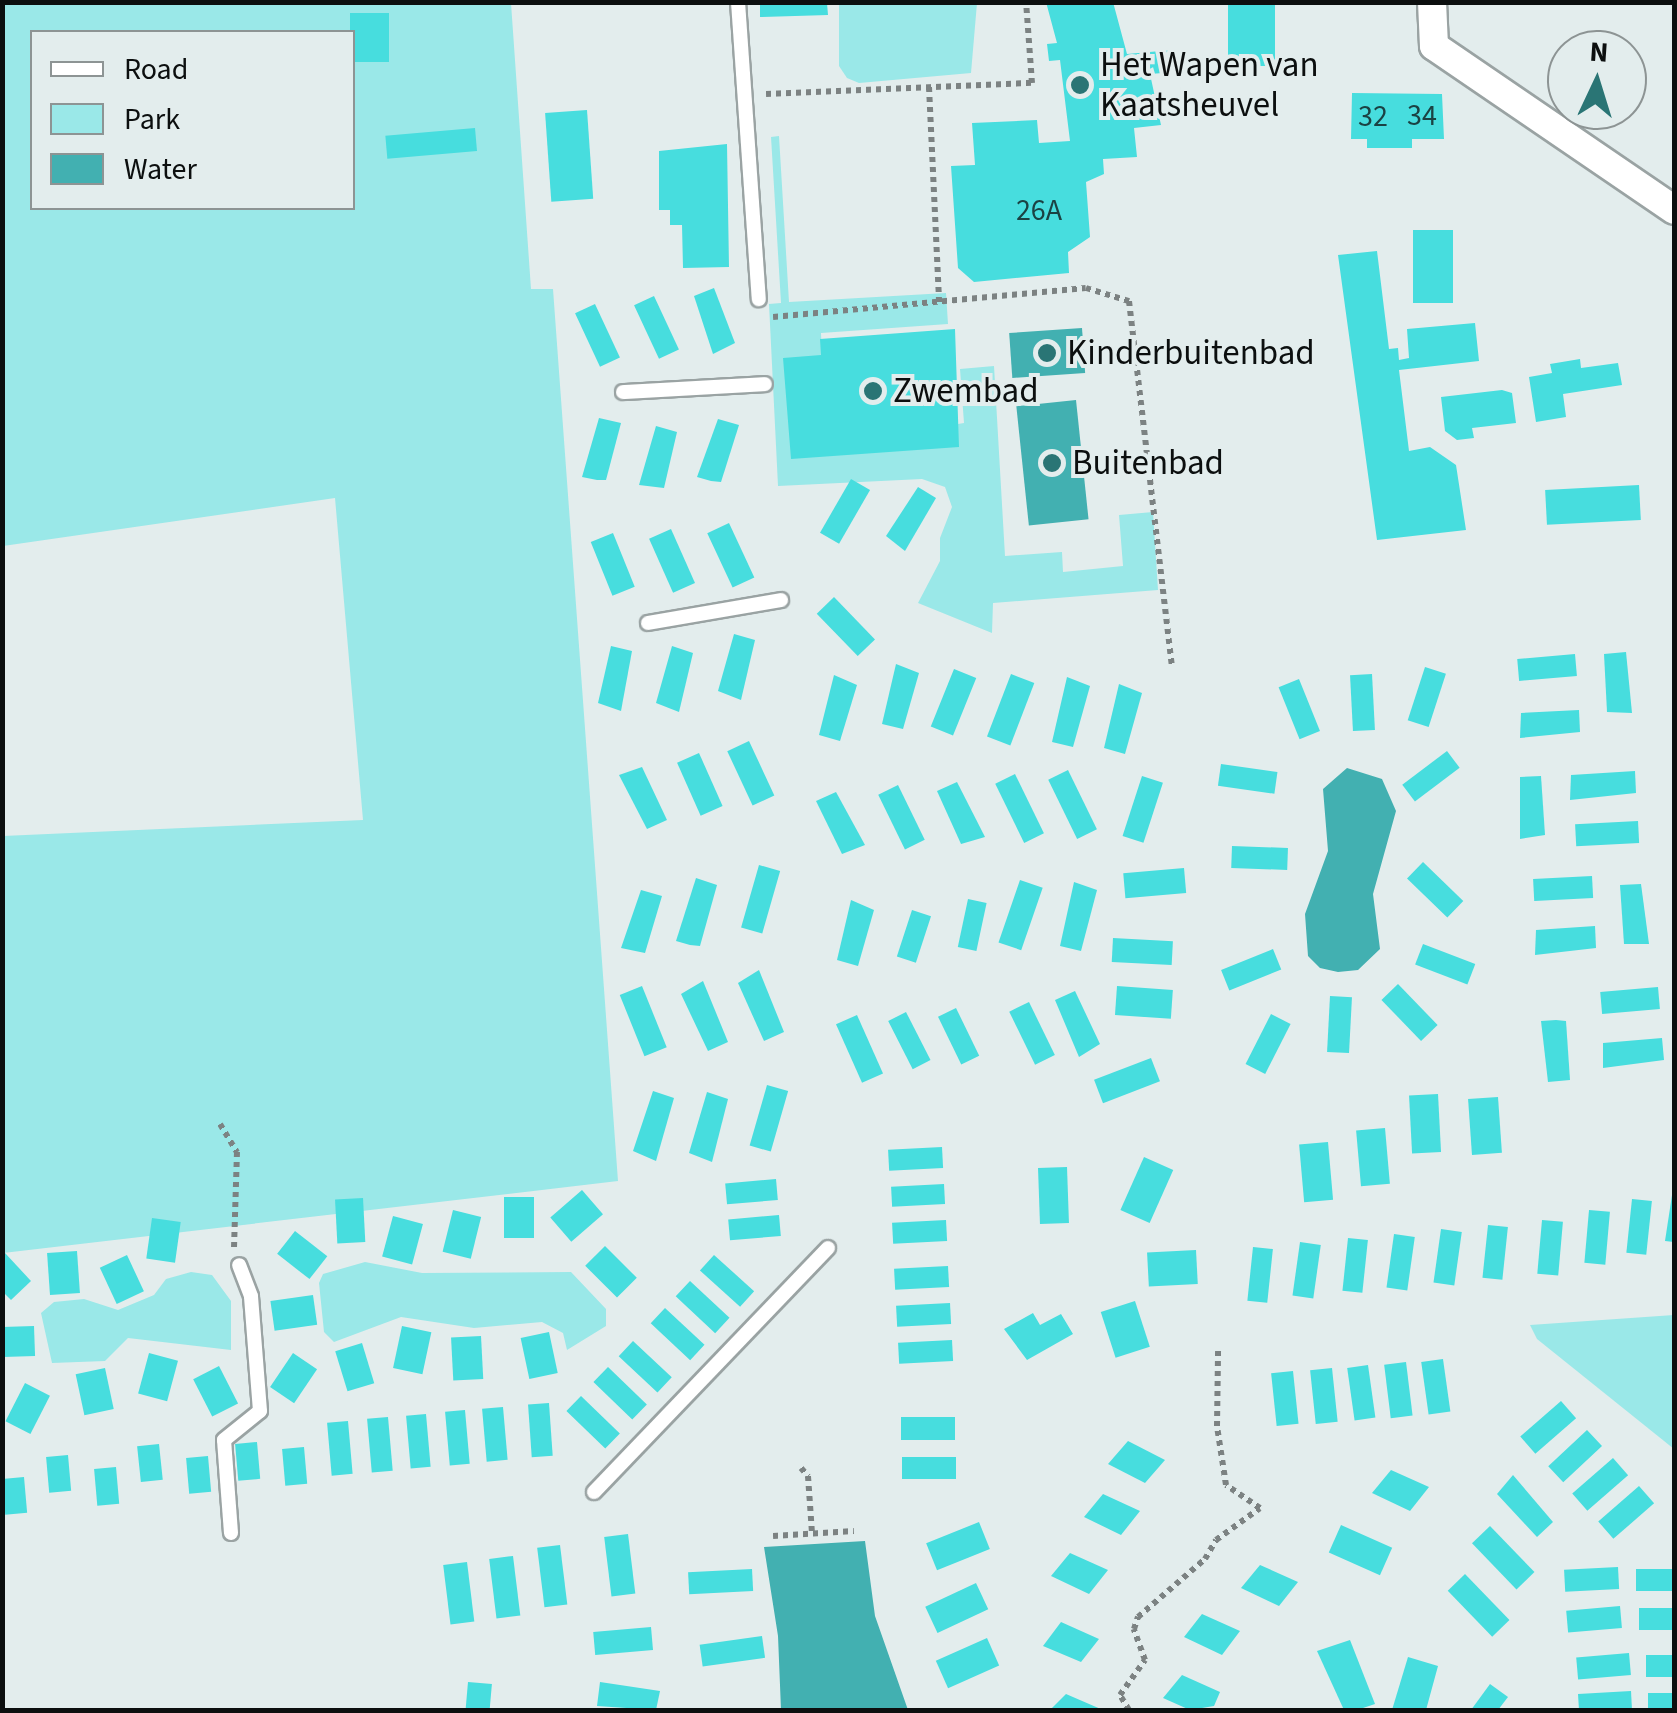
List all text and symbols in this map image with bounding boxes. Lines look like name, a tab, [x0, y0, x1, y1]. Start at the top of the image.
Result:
legend	[30, 30, 355, 210]
north arrow	[1547, 30, 1647, 130]
text: N	[1588, 31, 1610, 73]
place label: Het Wapen van Kaatsheuvel	[1100, 44, 1319, 126]
text: Road	[124, 48, 188, 91]
marker: Het Wapen van Kaatsheuvel	[1069, 74, 1091, 96]
text: Park	[124, 98, 180, 141]
house number: 34	[1407, 98, 1437, 134]
house number: 32	[1358, 99, 1388, 135]
text: Water	[124, 148, 197, 191]
house number: 26A	[1016, 193, 1062, 229]
place label: Kinderbuitenbad	[1067, 332, 1315, 374]
marker: Kinderbuitenbad	[1036, 342, 1058, 364]
place label: Zwembad	[893, 370, 1039, 412]
marker: Zwembad	[862, 380, 884, 402]
place label: Buitenbad	[1072, 442, 1224, 484]
marker: Buitenbad	[1041, 452, 1063, 474]

